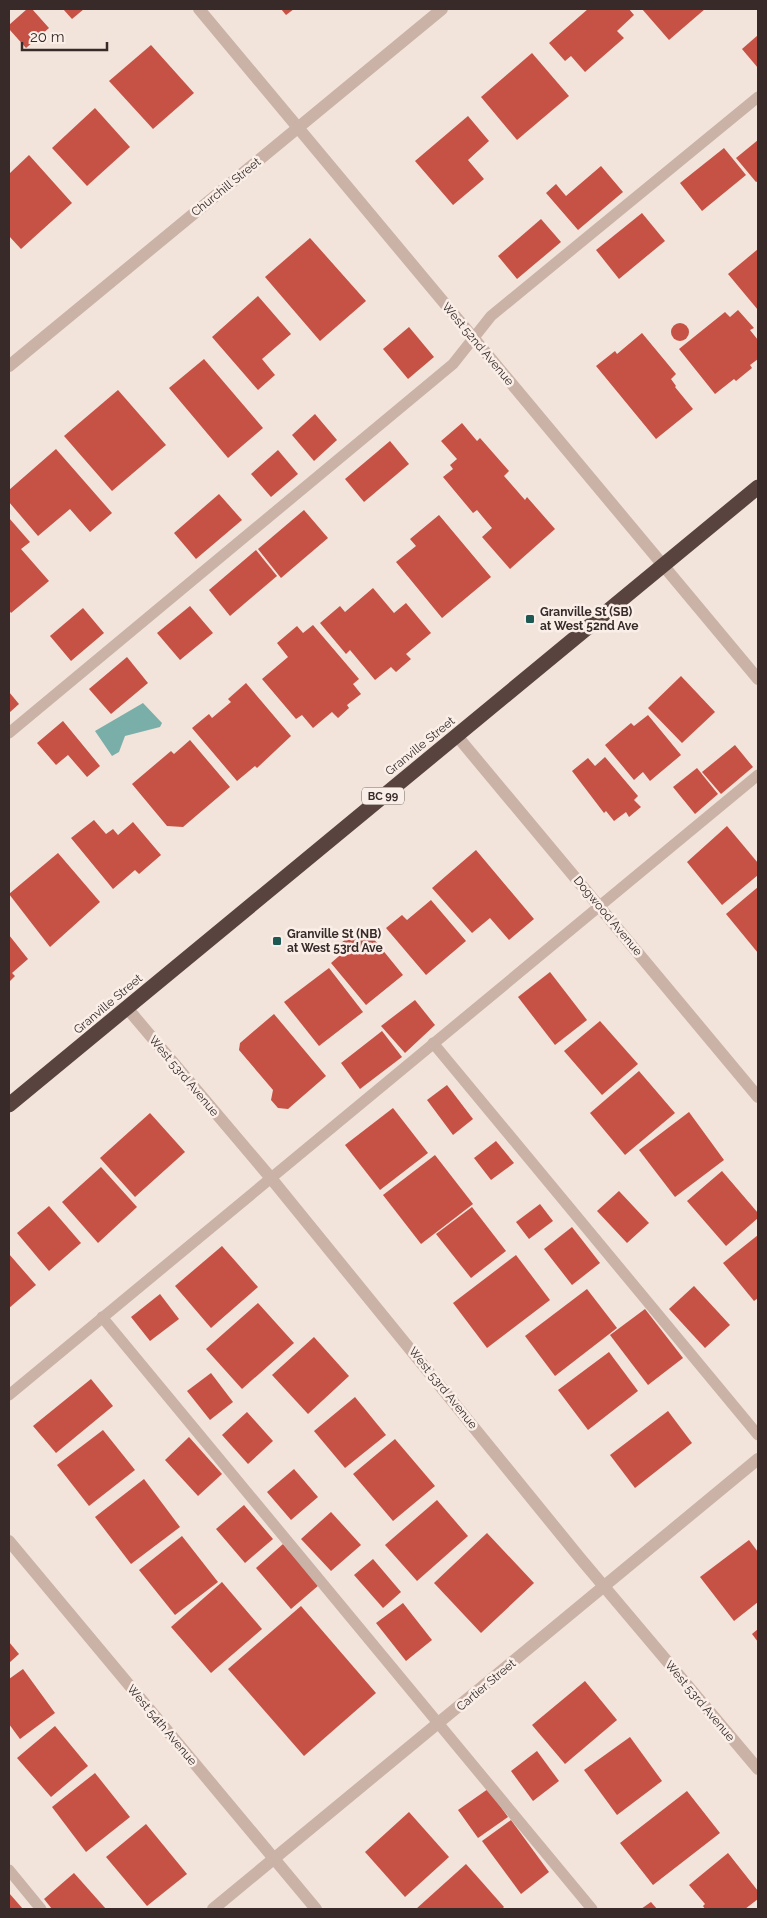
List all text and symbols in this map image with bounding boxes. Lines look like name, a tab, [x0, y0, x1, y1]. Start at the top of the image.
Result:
scale bar	[22, 20, 108, 52]
text: 20 m	[30, 28, 65, 46]
street label: Churchill Street	[189, 155, 263, 219]
street label: West 52nd Avenue	[439, 300, 517, 388]
place label: Granville St (SB) at West 52nd Ave	[540, 605, 638, 633]
marker: Granville St (SB) at West 52nd Ave	[524, 613, 536, 625]
street label: Granville Street	[383, 714, 457, 778]
road number: BC 99	[362, 788, 404, 804]
street label: Dogwood Avenue	[571, 873, 645, 959]
place label: Granville St (NB) at West 53rd Ave	[287, 927, 383, 955]
marker: Granville St (NB) at West 53rd Ave	[271, 935, 283, 947]
street label: Granville Street	[71, 971, 145, 1037]
street label: West 53rd Avenue	[146, 1033, 222, 1119]
street label: West 53rd Avenue	[406, 1344, 480, 1432]
street label: Cartier Street	[454, 1656, 518, 1714]
street label: West 53rd Avenue	[662, 1658, 738, 1744]
street label: West 54th Avenue	[124, 1682, 200, 1768]

